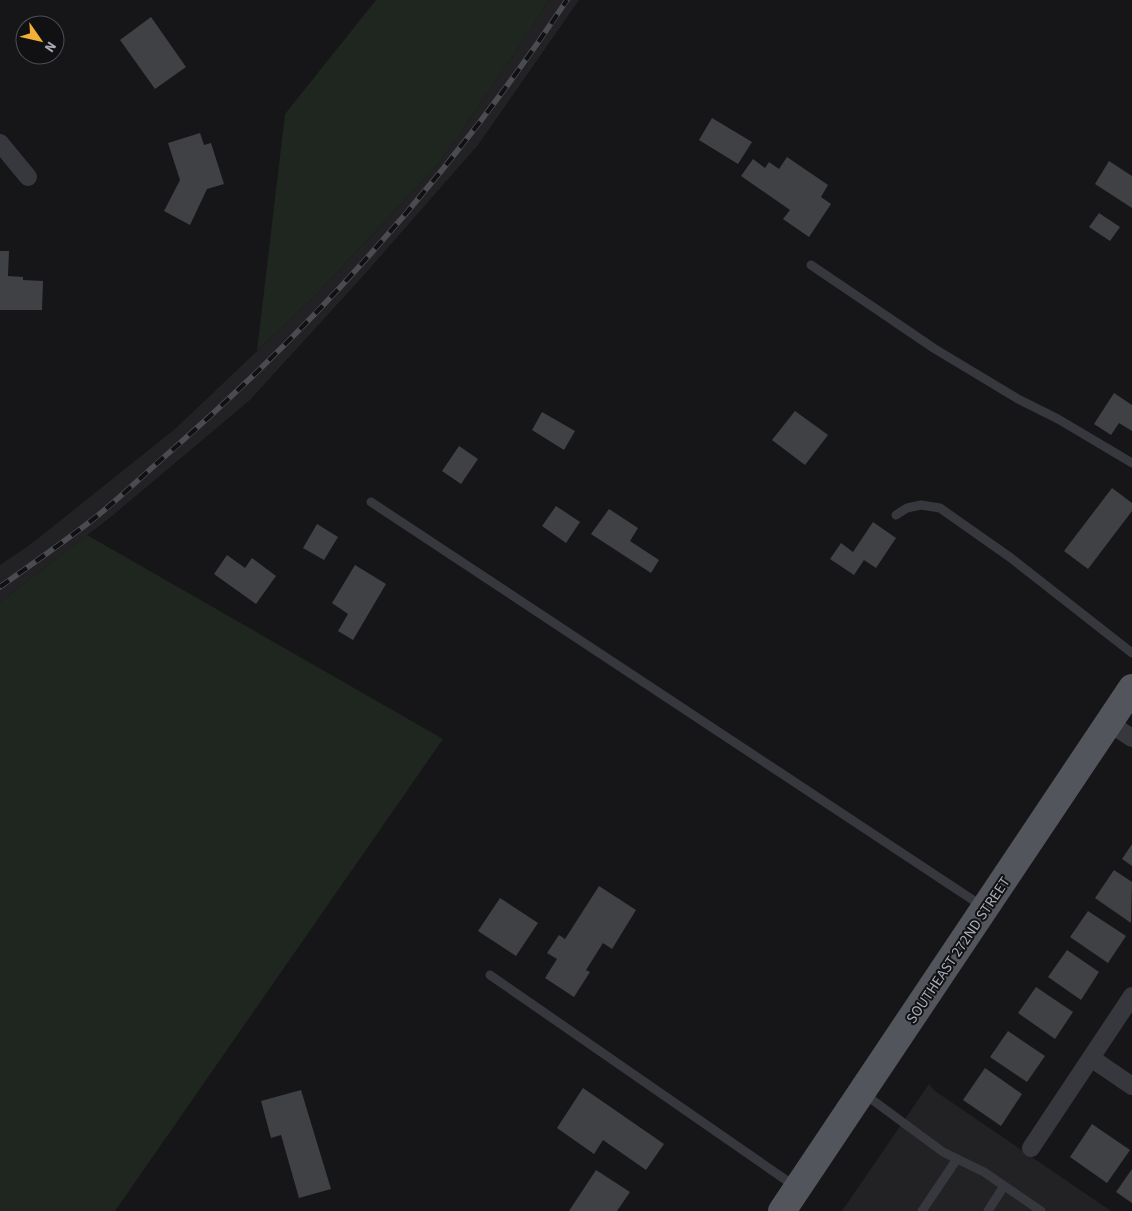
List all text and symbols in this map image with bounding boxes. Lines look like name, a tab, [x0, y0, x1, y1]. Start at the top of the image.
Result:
north arrow	[15, 15, 65, 65]
text: N	[39, 37, 61, 56]
street label: SOUTHEAST 272ND STREET	[901, 873, 1015, 1028]

